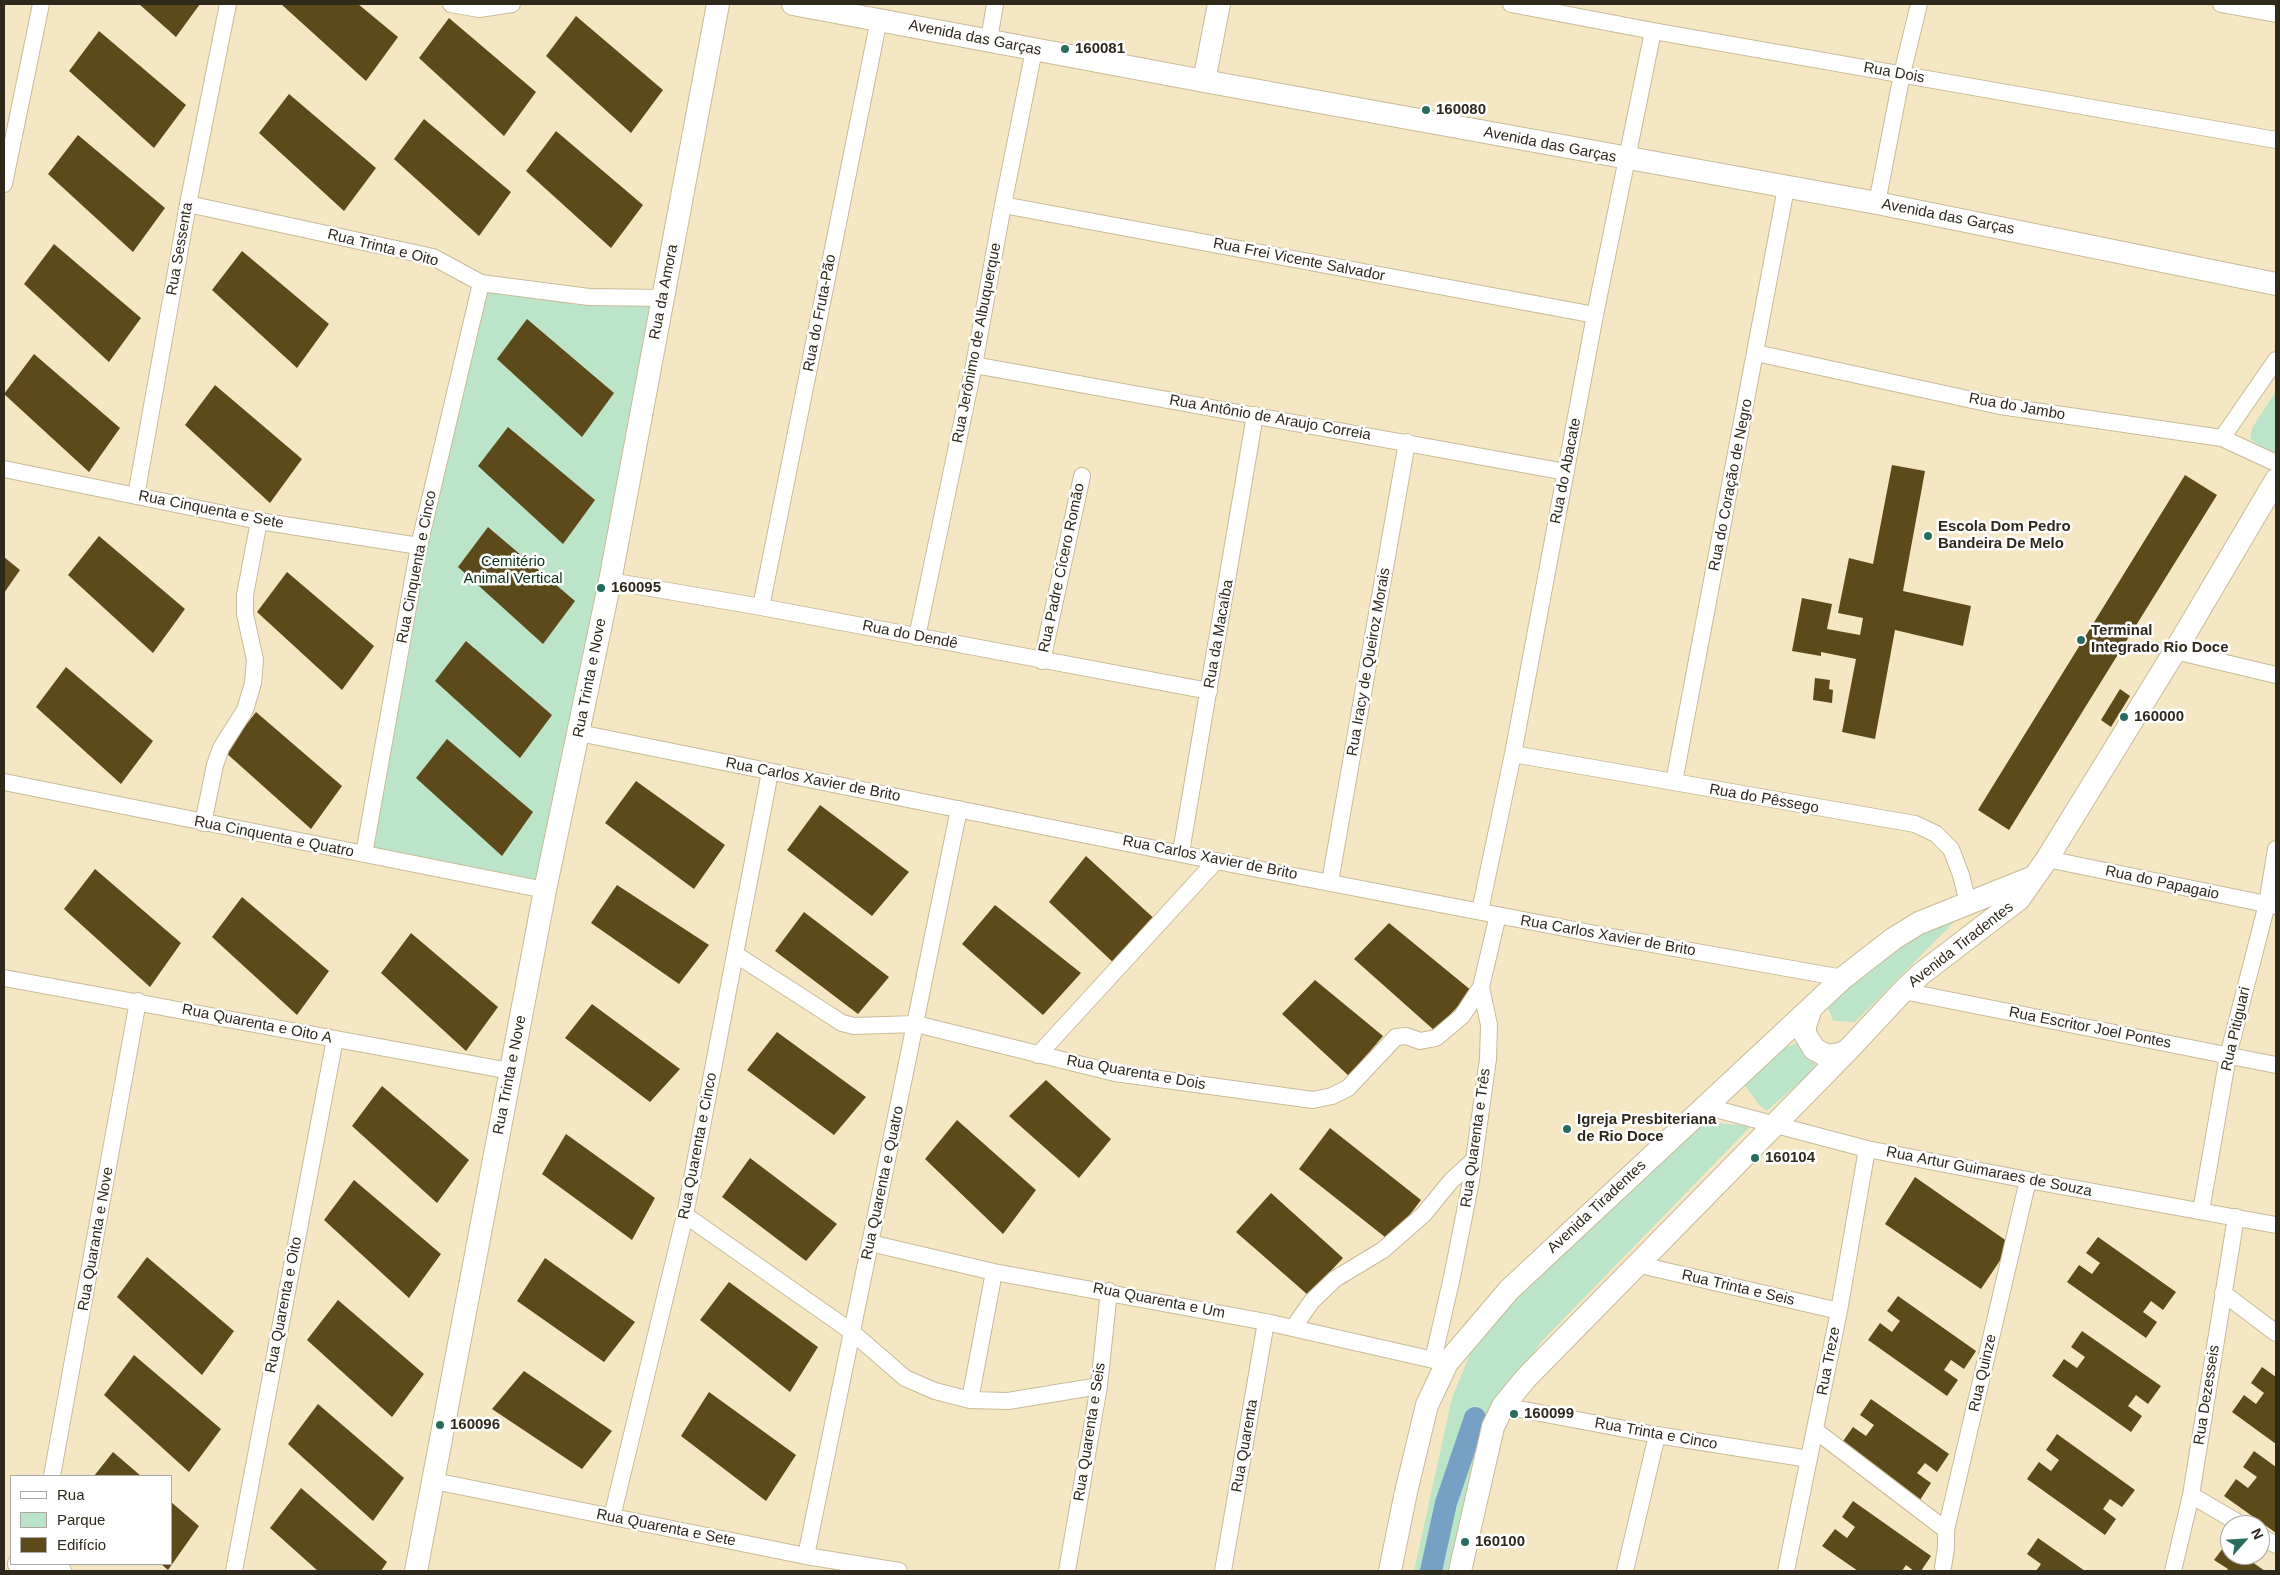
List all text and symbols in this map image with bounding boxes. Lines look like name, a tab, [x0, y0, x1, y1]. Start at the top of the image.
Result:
street label: Avenida das Garças	[907, 16, 1043, 60]
place label: 160081	[1075, 40, 1125, 58]
marker: 160081	[1059, 43, 1071, 55]
street label: Rua Dois	[1862, 59, 1926, 87]
place label: 160080	[1436, 101, 1486, 119]
marker: 160080	[1420, 104, 1432, 116]
street label: Avenida das Garças	[1482, 123, 1618, 167]
street label: Avenida das Garças	[1880, 195, 2016, 239]
street label: Rua Sessenta	[163, 201, 197, 297]
street label: Rua Trinta e Oito	[326, 226, 440, 270]
street label: Rua Frei Vicente Salvador	[1211, 234, 1387, 286]
street label: Rua Jerônimo de Albuquerque	[949, 241, 1005, 445]
street label: Rua da Amora	[646, 243, 682, 341]
street label: Rua do Fruta-Pão	[800, 253, 840, 373]
street label: Rua do Jambo	[1967, 390, 2067, 424]
street label: Rua Antônio de Araujo Correia	[1168, 391, 1372, 445]
street label: Rua do Coração de Negro	[1705, 397, 1757, 573]
street label: Rua do Abacate	[1547, 416, 1585, 526]
street label: Rua Padre Cícero Romão	[1035, 482, 1089, 654]
street label: Rua Cinquenta e Sete	[137, 487, 285, 533]
street label: Rua Cinquenta e Cinco	[393, 489, 441, 645]
place label: Escola Dom Pedro Bandeira De Melo	[1938, 518, 2071, 553]
marker: Escola Dom Pedro Bandeira De Melo	[1922, 530, 1934, 542]
park label: Cemitério Animal Vertical	[463, 553, 563, 588]
street label: Rua Iracy de Queiroz Morais	[1344, 566, 1394, 758]
street label: Rua da Macaíba	[1201, 578, 1237, 690]
place label: 160095	[611, 579, 661, 597]
marker: 160095	[595, 582, 607, 594]
street label: Rua Trinta e Nove	[570, 617, 610, 739]
street label: Rua do Dendê	[861, 617, 959, 653]
place label: Terminal Integrado Rio Doce	[2091, 622, 2229, 657]
marker: Terminal Integrado Rio Doce	[2075, 634, 2087, 646]
place label: 160000	[2134, 708, 2184, 726]
marker: 160000	[2118, 711, 2130, 723]
street label: Rua Carlos Xavier de Brito	[724, 754, 902, 806]
street label: Rua do Pêssego	[1708, 781, 1820, 817]
street label: Rua Cinquenta e Quatro	[192, 813, 356, 861]
street label: Rua Carlos Xavier de Brito	[1121, 832, 1299, 884]
street label: Rua do Papagaio	[2103, 862, 2221, 904]
street label: Avenida Tiradentes	[1905, 898, 2017, 992]
street label: Rua Carlos Xavier de Brito	[1519, 912, 1697, 960]
street label: Rua Pitiguari	[2218, 985, 2254, 1073]
street label: Rua Quarenta e Oito A	[180, 1001, 334, 1047]
street label: Rua Escritor Joel Pontes	[2007, 1003, 2173, 1053]
street label: Rua Trinta e Nove	[490, 1014, 530, 1136]
street label: Rua Quarenta e Dois	[1065, 1052, 1207, 1094]
street label: Rua Quarenta e Três	[1457, 1067, 1495, 1209]
street label: Rua Quarenta e Cinco	[675, 1071, 721, 1221]
street label: Rua Quarenta e Quatro	[858, 1104, 908, 1262]
place label: Igreja Presbiteriana de Rio Doce	[1577, 1111, 1716, 1146]
marker: Igreja Presbiteriana de Rio Doce	[1561, 1123, 1573, 1135]
street label: Rua Artur Guimaraes de Souza	[1885, 1143, 2093, 1201]
place label: 160104	[1765, 1149, 1815, 1167]
marker: 160104	[1749, 1152, 1761, 1164]
street label: Avenida Tiradentes	[1544, 1157, 1650, 1257]
street label: Rua Quaranta e Nove	[74, 1166, 118, 1312]
street label: Rua Quarenta e Oito	[262, 1235, 306, 1375]
street label: Rua Trinta e Seis	[1680, 1266, 1796, 1310]
street label: Rua Quarenta e Um	[1091, 1279, 1227, 1323]
street label: Rua Treze	[1814, 1325, 1844, 1397]
street label: Rua Quinze	[1965, 1332, 2001, 1414]
street label: Rua Dezesseis	[2190, 1344, 2224, 1446]
street label: Rua Quarenta e Seis	[1070, 1361, 1110, 1503]
street label: Rua Quarenta	[1228, 1398, 1262, 1494]
place label: 160099	[1524, 1405, 1574, 1423]
marker: 160099	[1508, 1408, 1520, 1420]
street label: Rua Trinta e Cinco	[1593, 1414, 1719, 1454]
place label: 160096	[450, 1416, 500, 1434]
marker: 160096	[434, 1419, 446, 1431]
legend	[10, 1475, 172, 1565]
text: Rua	[57, 1486, 85, 1503]
street label: Rua Quarenta e Sete	[595, 1506, 737, 1550]
text: Parque	[57, 1511, 105, 1528]
north arrow	[2220, 1515, 2270, 1565]
text: N	[2248, 1526, 2267, 1542]
place label: 160100	[1475, 1533, 1525, 1551]
text: Edifício	[57, 1536, 106, 1553]
marker: 160100	[1459, 1536, 1471, 1548]

